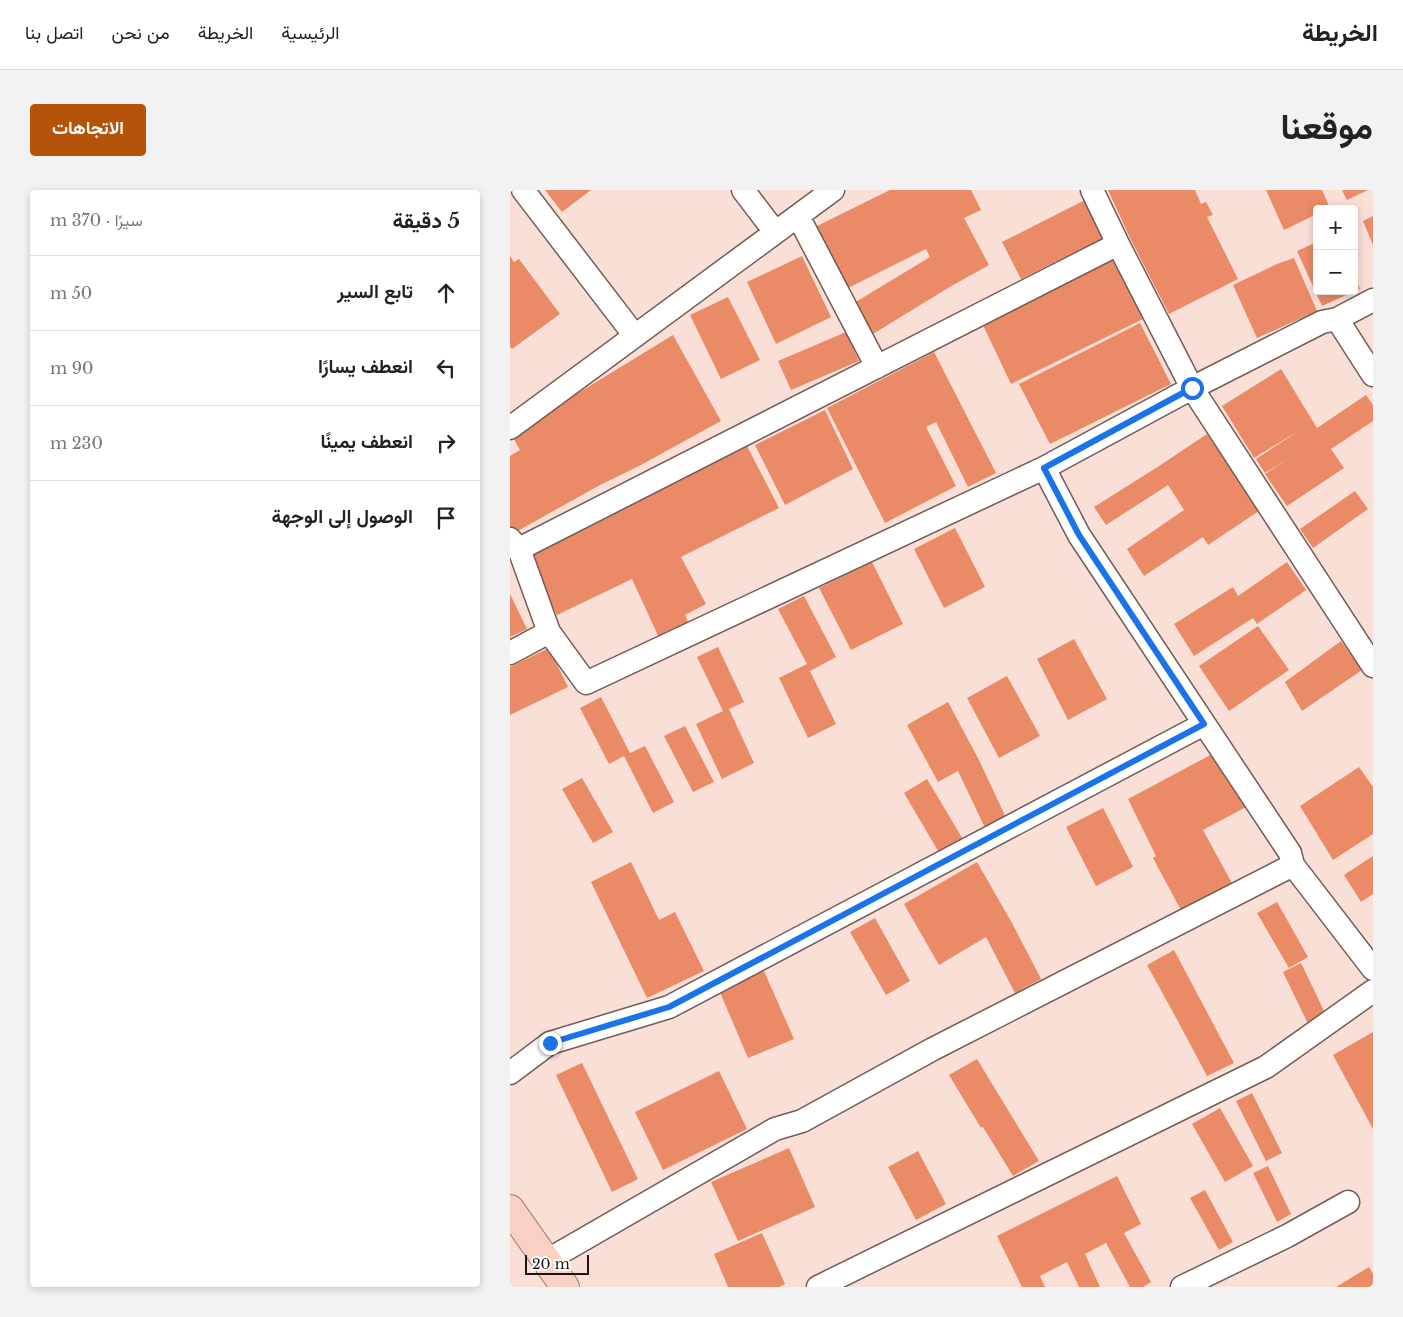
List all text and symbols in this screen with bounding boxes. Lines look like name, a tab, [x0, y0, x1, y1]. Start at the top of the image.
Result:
text: الخريطة	[1302, 18, 1378, 47]
text: اتصل بنا	[25, 22, 83, 44]
text: من نحن	[111, 22, 170, 44]
text: الخريطة	[198, 22, 253, 44]
text: الرئيسية	[281, 22, 340, 44]
button: الاتجاهات	[30, 104, 146, 156]
text: موقعنا	[1280, 105, 1373, 148]
map controls	[1313, 205, 1358, 295]
button: +	[1313, 205, 1358, 250]
text: 5 دقيقة	[392, 208, 460, 234]
text: سيرًا · 370 m	[50, 210, 143, 230]
button: −	[1313, 250, 1358, 295]
icon: ahead	[432, 279, 460, 307]
text: تابع السير	[337, 280, 413, 303]
text: 50 m	[50, 283, 92, 303]
icon: left	[432, 354, 460, 382]
text: انعطف يسارًا	[318, 355, 413, 378]
text: 90 m	[50, 358, 93, 378]
route start	[1181, 377, 1204, 400]
icon: right	[432, 429, 460, 457]
text: انعطف يمينًا	[320, 430, 413, 453]
text: 230 m	[50, 433, 103, 453]
icon: arrive	[432, 504, 460, 532]
text: الوصول إلى الوجهة	[272, 505, 413, 528]
route end	[539, 1032, 562, 1055]
scale bar	[525, 1252, 589, 1275]
text: 20 m	[532, 1255, 570, 1273]

